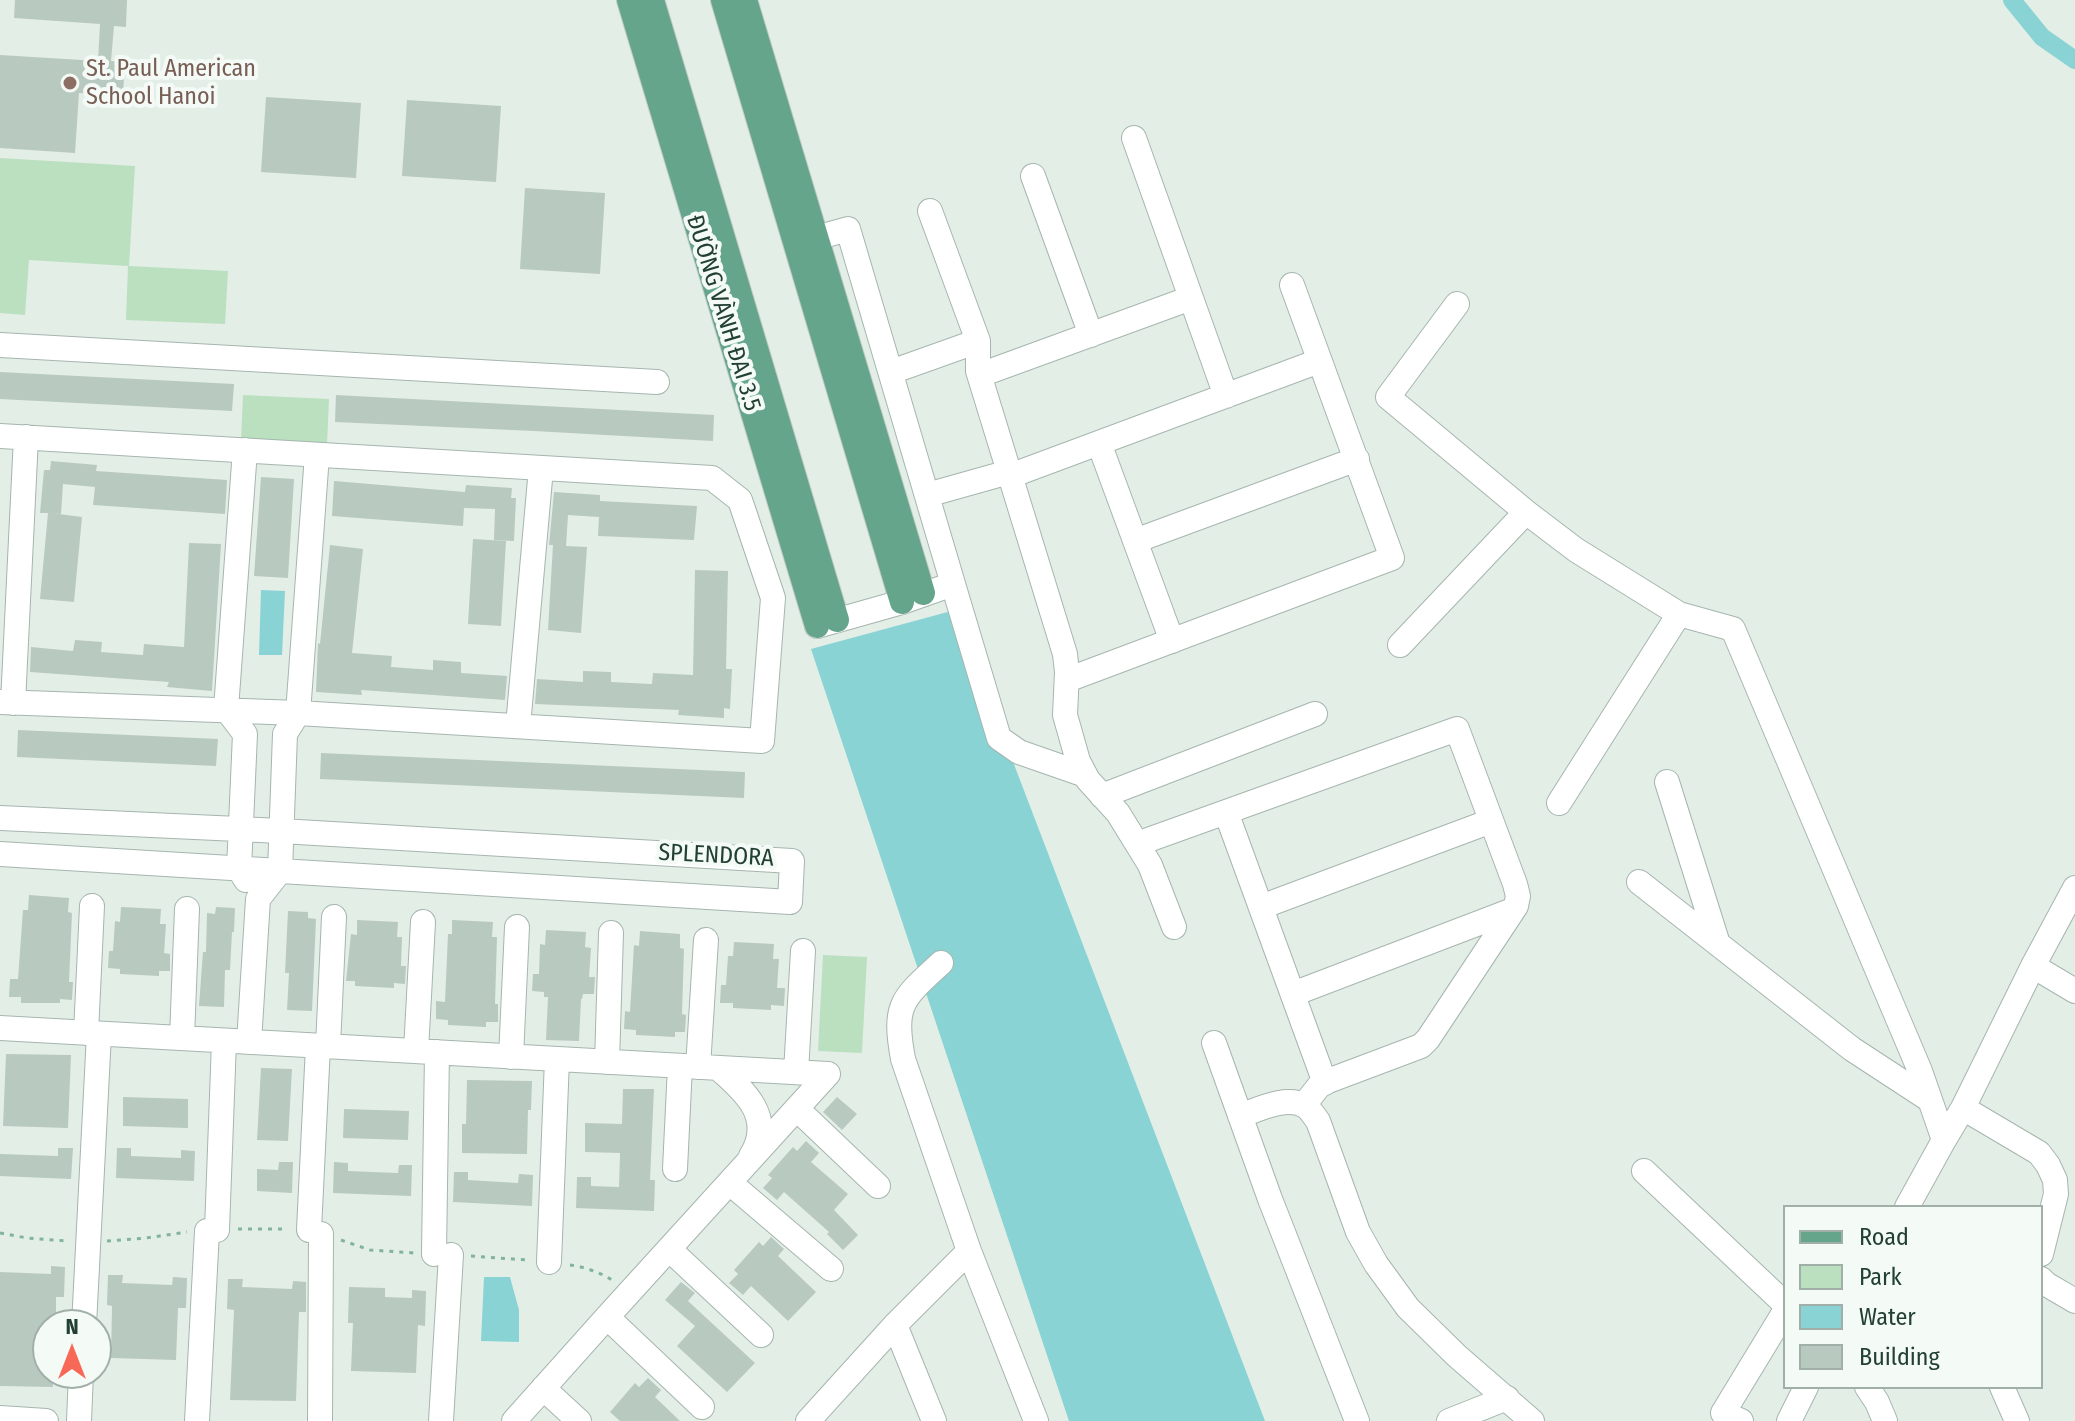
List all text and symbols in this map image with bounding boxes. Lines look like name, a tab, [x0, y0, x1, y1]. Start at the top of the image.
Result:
place label: St. Paul American School Hanoi	[86, 55, 256, 111]
marker: St. Paul American School Hanoi	[61, 74, 79, 92]
street label: ĐƯỜNG VÀNH ĐAI 3.5	[679, 212, 767, 414]
street label: SPLENDORA	[658, 839, 774, 873]
legend	[1783, 1205, 2043, 1389]
text: Road	[1859, 1223, 1909, 1251]
text: Park	[1859, 1263, 1902, 1291]
text: Water	[1859, 1303, 1916, 1331]
north arrow	[32, 1309, 112, 1389]
text: N	[65, 1313, 79, 1340]
text: Building	[1859, 1343, 1940, 1371]

